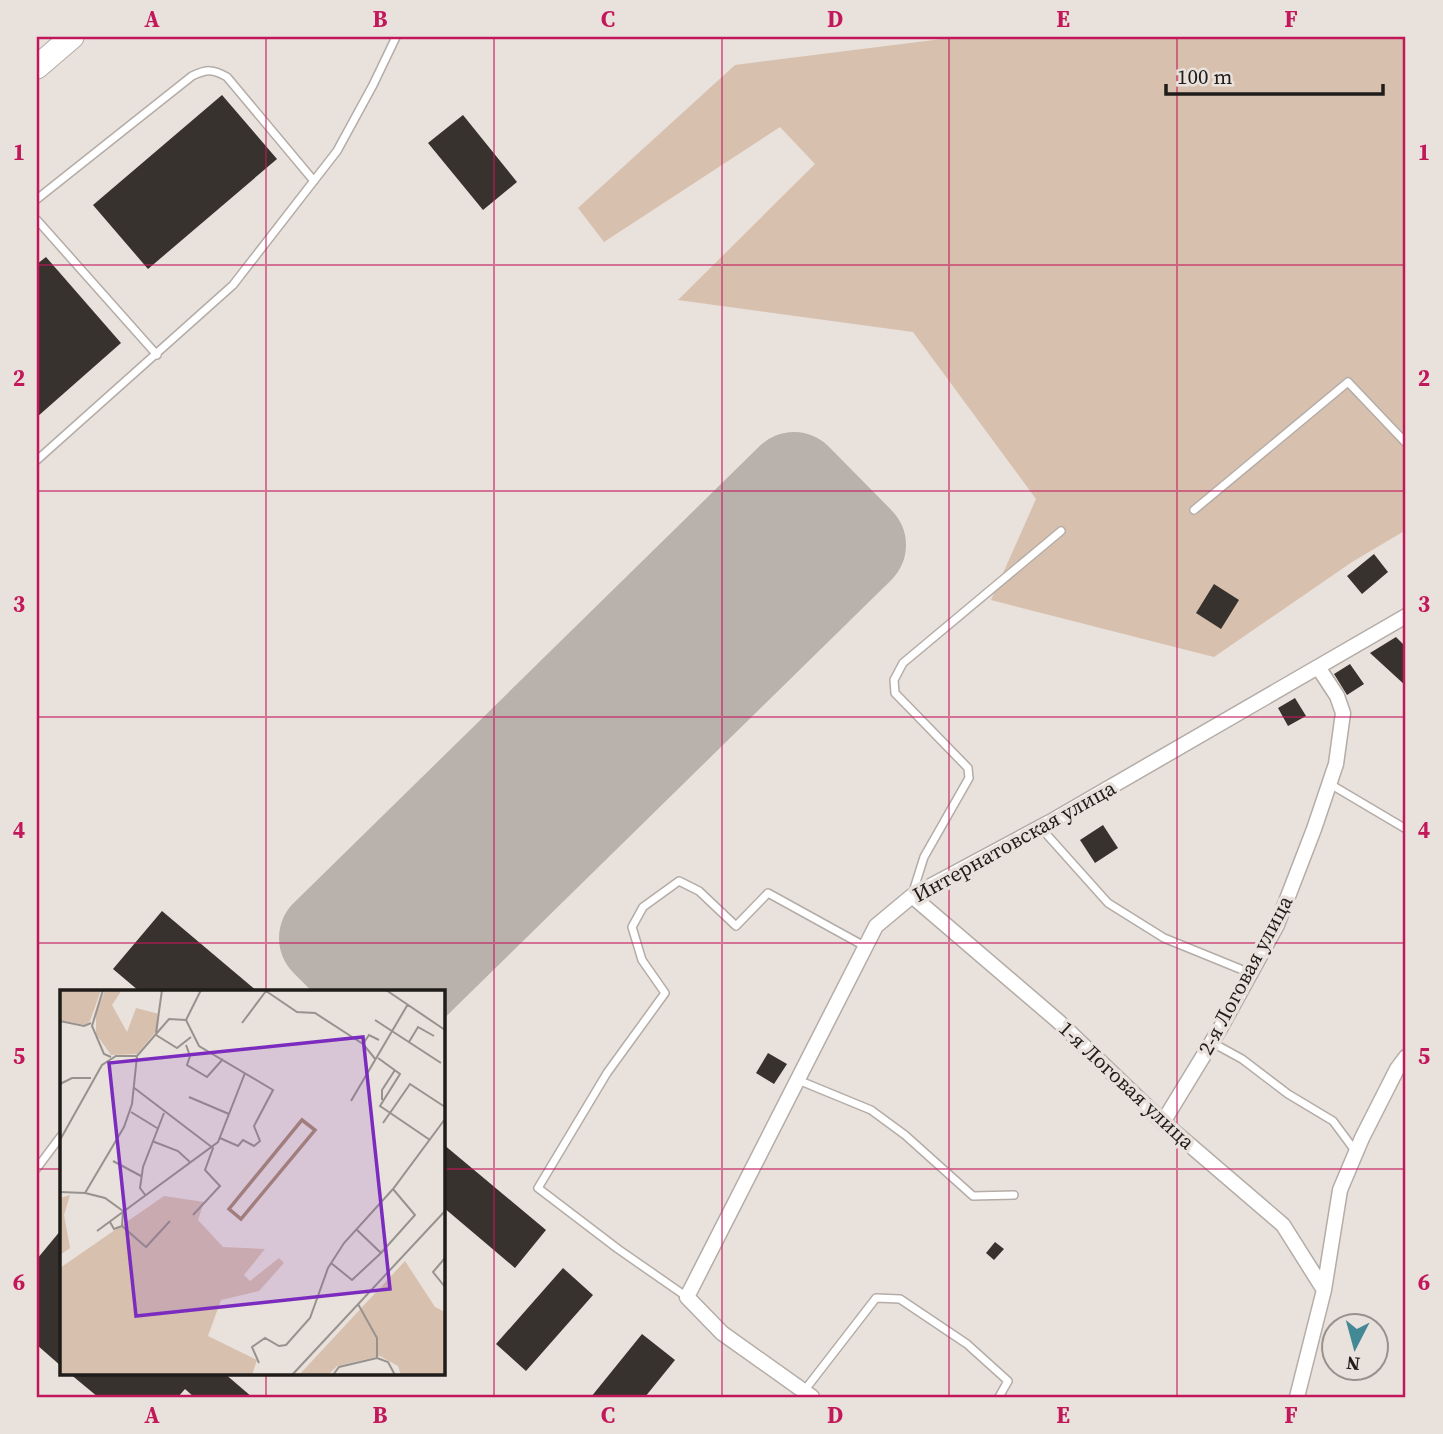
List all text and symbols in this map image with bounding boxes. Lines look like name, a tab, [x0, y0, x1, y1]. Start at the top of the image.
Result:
text: A	[144, 3, 160, 35]
text: B	[373, 3, 388, 35]
text: C	[601, 3, 615, 35]
text: D	[827, 3, 843, 35]
text: E	[1056, 3, 1070, 35]
text: F	[1284, 3, 1298, 35]
scale bar	[1166, 52, 1384, 96]
text: 100 m	[1177, 62, 1232, 91]
text: 1	[13, 136, 25, 168]
text: 1	[1418, 136, 1430, 168]
text: 2	[13, 362, 25, 394]
text: 2	[1418, 362, 1430, 394]
text: 3	[13, 588, 25, 620]
text: 3	[1418, 588, 1430, 620]
street label: Интернатовская улица	[907, 773, 1121, 909]
text: 4	[13, 814, 25, 846]
text: 4	[1418, 814, 1430, 846]
street label: 2-я Логовая улица	[1191, 890, 1299, 1060]
inset map	[60, 990, 444, 1374]
street label: 1-я Логовая улица	[1053, 1014, 1202, 1156]
text: 5	[13, 1040, 25, 1072]
text: 5	[1418, 1040, 1430, 1072]
text: 6	[13, 1266, 25, 1298]
text: 6	[1418, 1266, 1430, 1298]
north arrow	[1320, 1312, 1390, 1382]
text: N	[1345, 1350, 1361, 1378]
text: A	[144, 1399, 160, 1431]
text: B	[373, 1399, 388, 1431]
text: C	[601, 1399, 615, 1431]
text: D	[827, 1399, 843, 1431]
text: E	[1056, 1399, 1070, 1431]
text: F	[1284, 1399, 1298, 1431]

